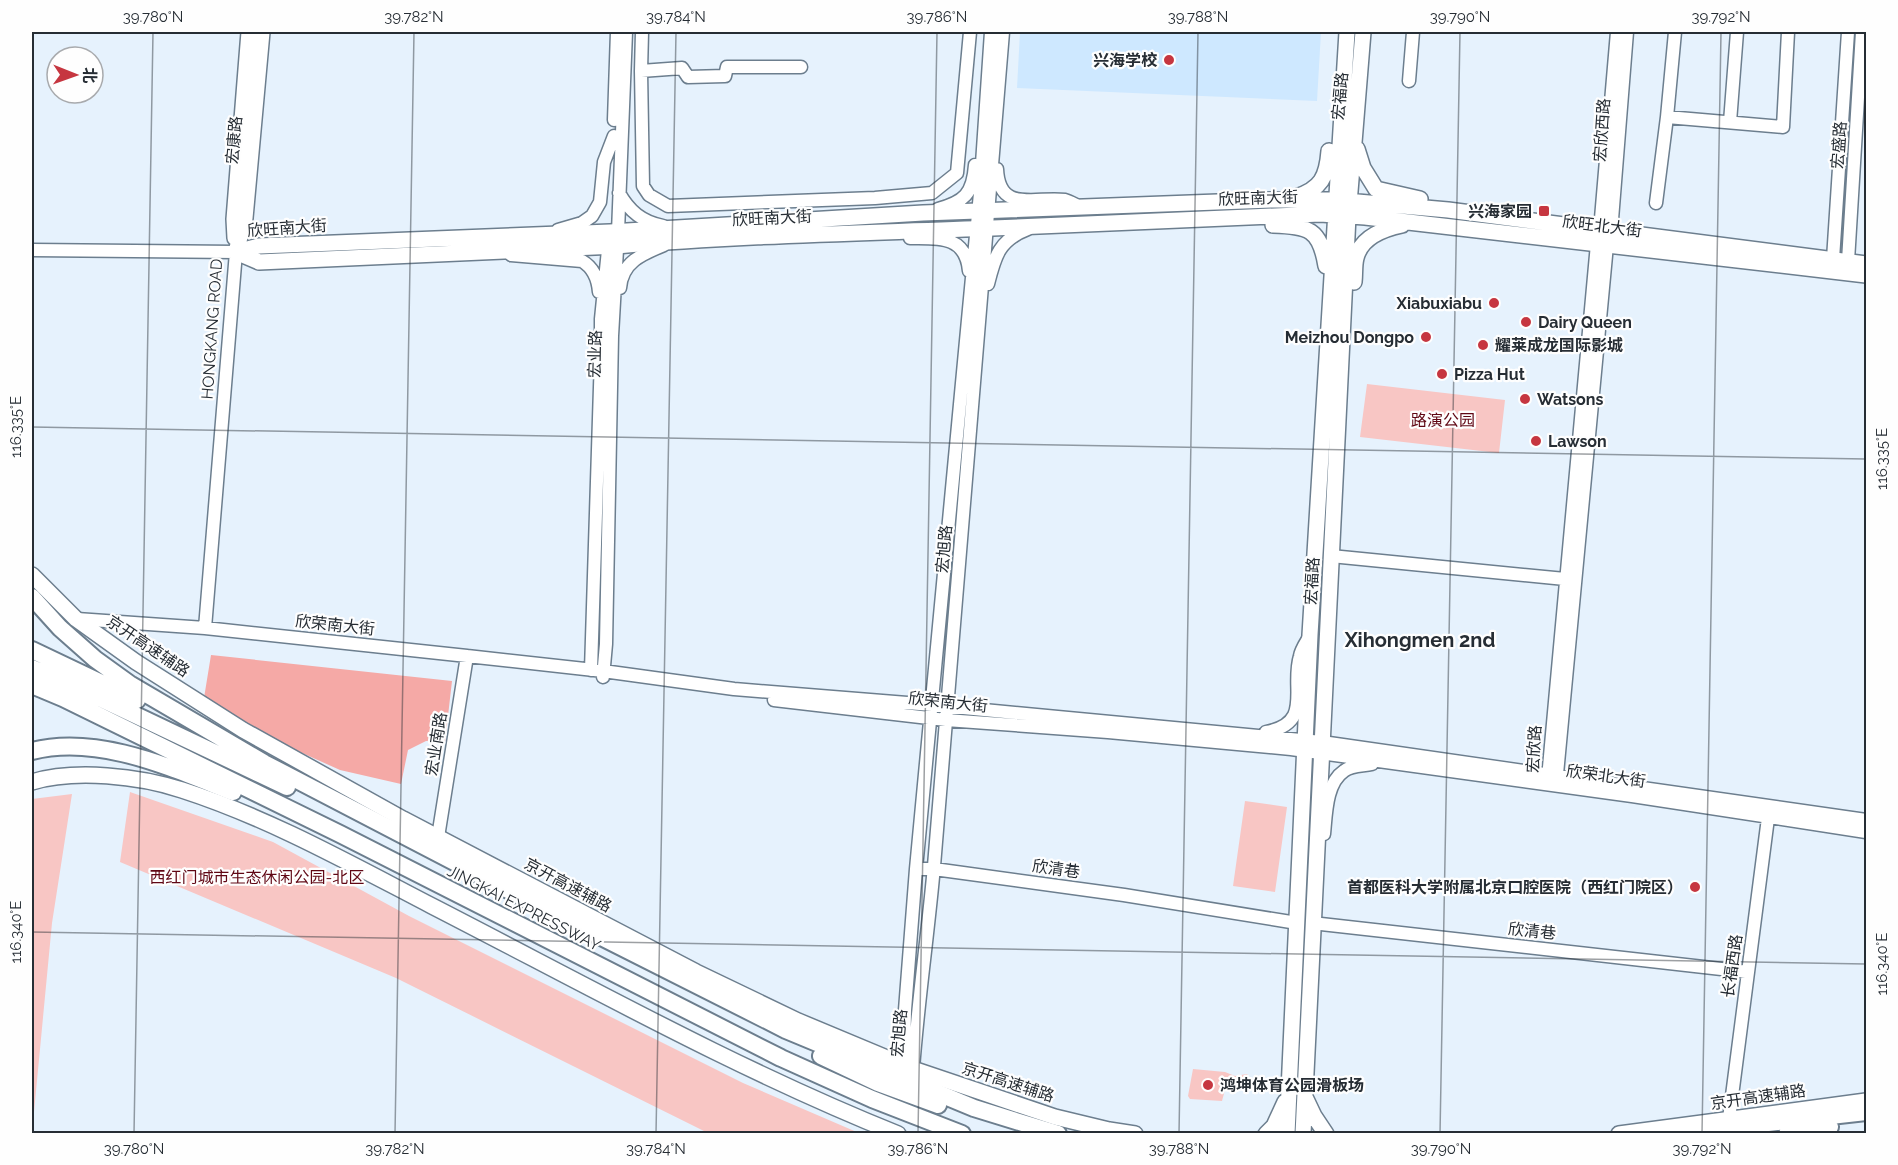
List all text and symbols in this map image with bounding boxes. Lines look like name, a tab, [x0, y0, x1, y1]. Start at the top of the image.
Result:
text: 39.780°N	[123, 8, 183, 26]
text: 39.782°N	[384, 8, 444, 26]
text: 39.784°N	[646, 8, 706, 26]
text: 39.786°N	[907, 8, 967, 26]
text: 39.788°N	[1168, 8, 1228, 26]
text: 39.790°N	[1430, 8, 1490, 26]
text: 39.792°N	[1691, 8, 1751, 26]
north arrow	[45, 45, 105, 105]
place label: 兴海学校	[1093, 51, 1158, 70]
marker: 兴海学校	[1162, 53, 1176, 67]
text: 北	[80, 67, 99, 83]
street label: 宏福路	[1328, 71, 1352, 121]
street label: 宏欣西路	[1590, 97, 1614, 163]
street label: 宏康路	[222, 115, 246, 165]
street label: 宏盛路	[1828, 120, 1850, 170]
street label: 欣旺南大街	[1218, 187, 1298, 209]
place label: 兴海家园	[1468, 202, 1532, 221]
marker: 兴海家园	[1537, 204, 1551, 218]
street label: 欣旺南大街	[732, 206, 812, 230]
street label: 欣旺北大街	[1561, 212, 1643, 240]
street label: 欣旺南大街	[246, 216, 328, 240]
street label: HONGKANG ROAD	[198, 258, 226, 400]
place label: Xiabuxiabu	[1396, 294, 1482, 313]
marker: Xiabuxiabu	[1487, 296, 1501, 310]
place label: Dairy Queen	[1538, 313, 1632, 332]
marker: Dairy Queen	[1519, 315, 1533, 329]
place label: Meizhou Dongpo	[1285, 328, 1414, 347]
street label: 宏业路	[585, 330, 605, 378]
marker: Meizhou Dongpo	[1419, 330, 1433, 344]
place label: 耀莱成龙国际影城	[1495, 336, 1623, 355]
marker: 耀莱成龙国际影城	[1476, 338, 1490, 352]
place label: Pizza Hut	[1454, 365, 1525, 384]
marker: Pizza Hut	[1435, 367, 1449, 381]
place label: Watsons	[1537, 390, 1603, 409]
marker: Watsons	[1518, 392, 1532, 406]
text: 116.335°E	[7, 396, 25, 458]
park label: 路演公园	[1411, 411, 1475, 430]
text: 116.335°E	[1873, 428, 1891, 490]
place label: Lawson	[1548, 432, 1607, 451]
marker: Lawson	[1529, 434, 1543, 448]
street label: 宏旭路	[932, 524, 956, 574]
street label: 宏福路	[1301, 557, 1323, 605]
street label: 京开高速辅路	[103, 611, 193, 681]
street label: 欣荣南大街	[294, 611, 376, 639]
district label: Xihongmen 2nd	[1344, 628, 1495, 652]
street label: 欣荣南大街	[907, 688, 989, 716]
street label: 宏业南路	[422, 711, 450, 777]
street label: 宏欣路	[1523, 725, 1545, 773]
street label: 欣荣北大街	[1565, 761, 1647, 791]
street label: 京开高速辅路	[521, 854, 615, 916]
street label: 欣清巷	[1031, 856, 1081, 882]
street label: JINGKAI EXPRESSWAY	[444, 861, 604, 955]
park label: 西红门城市生态休闲公园-北区	[150, 868, 364, 887]
place label: 首都医科大学附属北京口腔医院（西红门院区）	[1347, 878, 1683, 897]
marker: 首都医科大学附属北京口腔医院（西红门院区）	[1688, 880, 1702, 894]
text: 116.340°E	[7, 901, 25, 963]
street label: 欣清巷	[1507, 919, 1557, 943]
street label: 长福西路	[1718, 933, 1746, 999]
text: 116.340°E	[1873, 933, 1891, 995]
street label: 宏旭路	[887, 1008, 911, 1058]
street label: 京开高速辅路	[959, 1058, 1057, 1106]
place label: 鸿坤体育公园滑板场	[1220, 1076, 1364, 1095]
marker: 鸿坤体育公园滑板场	[1201, 1078, 1215, 1092]
street label: 京开高速辅路	[1709, 1081, 1807, 1113]
text: 39.780°N	[104, 1140, 164, 1158]
text: 39.782°N	[365, 1140, 425, 1158]
text: 39.784°N	[626, 1140, 686, 1158]
text: 39.786°N	[888, 1140, 948, 1158]
text: 39.788°N	[1149, 1140, 1209, 1158]
text: 39.790°N	[1411, 1140, 1471, 1158]
text: 39.792°N	[1672, 1140, 1732, 1158]

